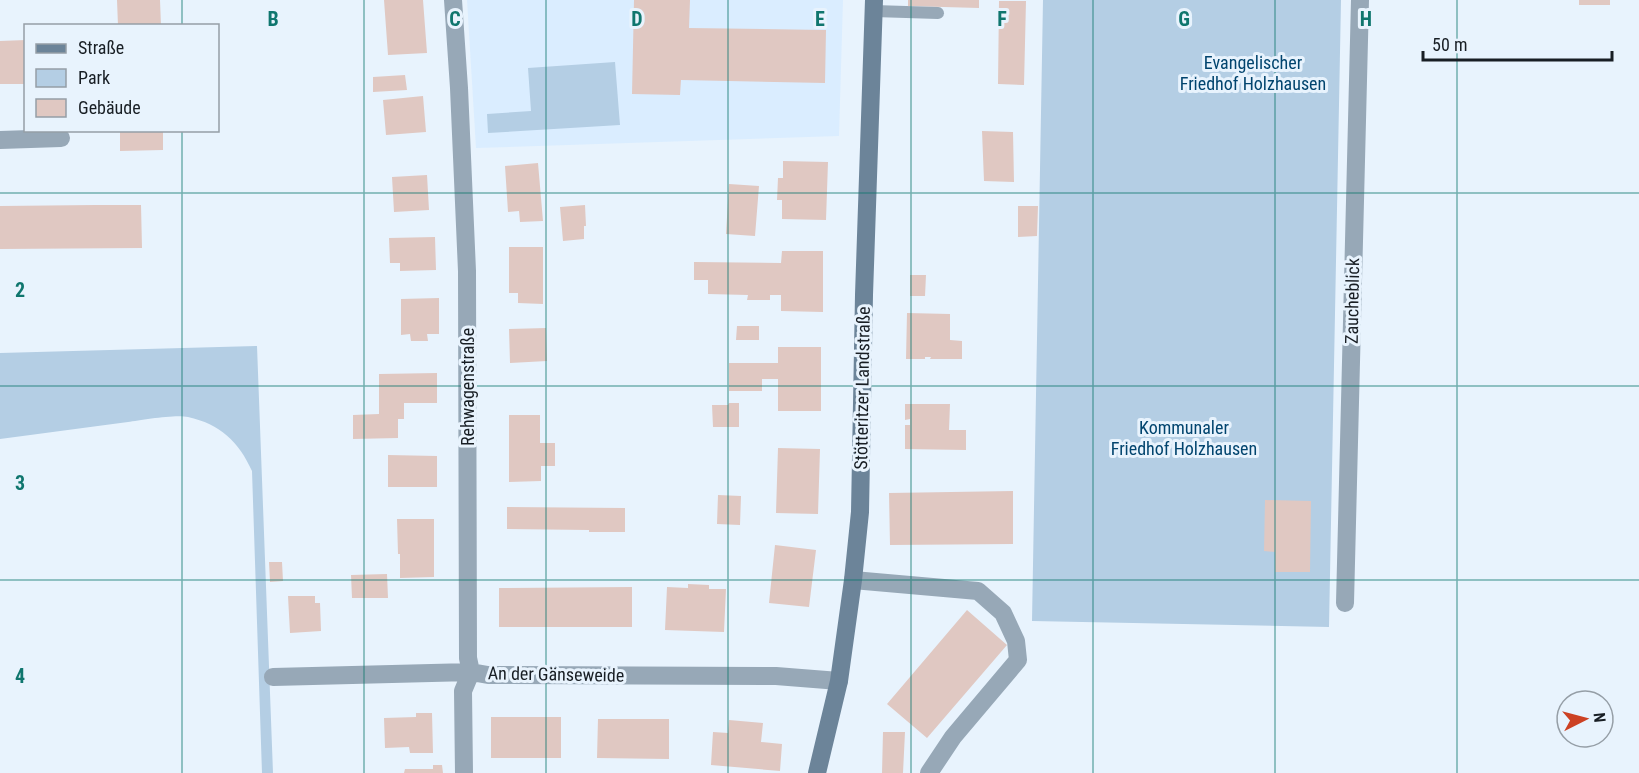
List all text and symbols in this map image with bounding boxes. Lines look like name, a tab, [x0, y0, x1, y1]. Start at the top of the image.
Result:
text: B	[267, 7, 279, 31]
text: C	[449, 7, 461, 31]
text: D	[631, 7, 643, 31]
text: E	[815, 7, 825, 31]
text: F	[997, 7, 1007, 31]
text: G	[1178, 7, 1190, 31]
text: H	[1360, 7, 1372, 31]
legend	[24, 24, 219, 132]
scale bar	[1423, 24, 1612, 62]
text: 50 m	[1432, 34, 1467, 55]
text: Straße	[78, 37, 124, 58]
park label: Evangelischer Friedhof Holzhausen	[1180, 52, 1326, 94]
text: Park	[78, 67, 110, 88]
text: Gebäude	[78, 97, 141, 118]
street label: Zaucheblick	[1341, 258, 1363, 344]
text: 2	[15, 278, 25, 302]
street label: Stötteritzer Landstraße	[850, 306, 874, 470]
street label: Rehwagenstraße	[457, 328, 478, 446]
park label: Kommunaler Friedhof Holzhausen	[1111, 417, 1257, 459]
text: 3	[15, 471, 25, 495]
street label: An der Gänseweide	[488, 662, 624, 686]
text: 4	[15, 664, 25, 688]
north arrow	[1555, 689, 1615, 749]
text: N	[1589, 712, 1609, 723]

